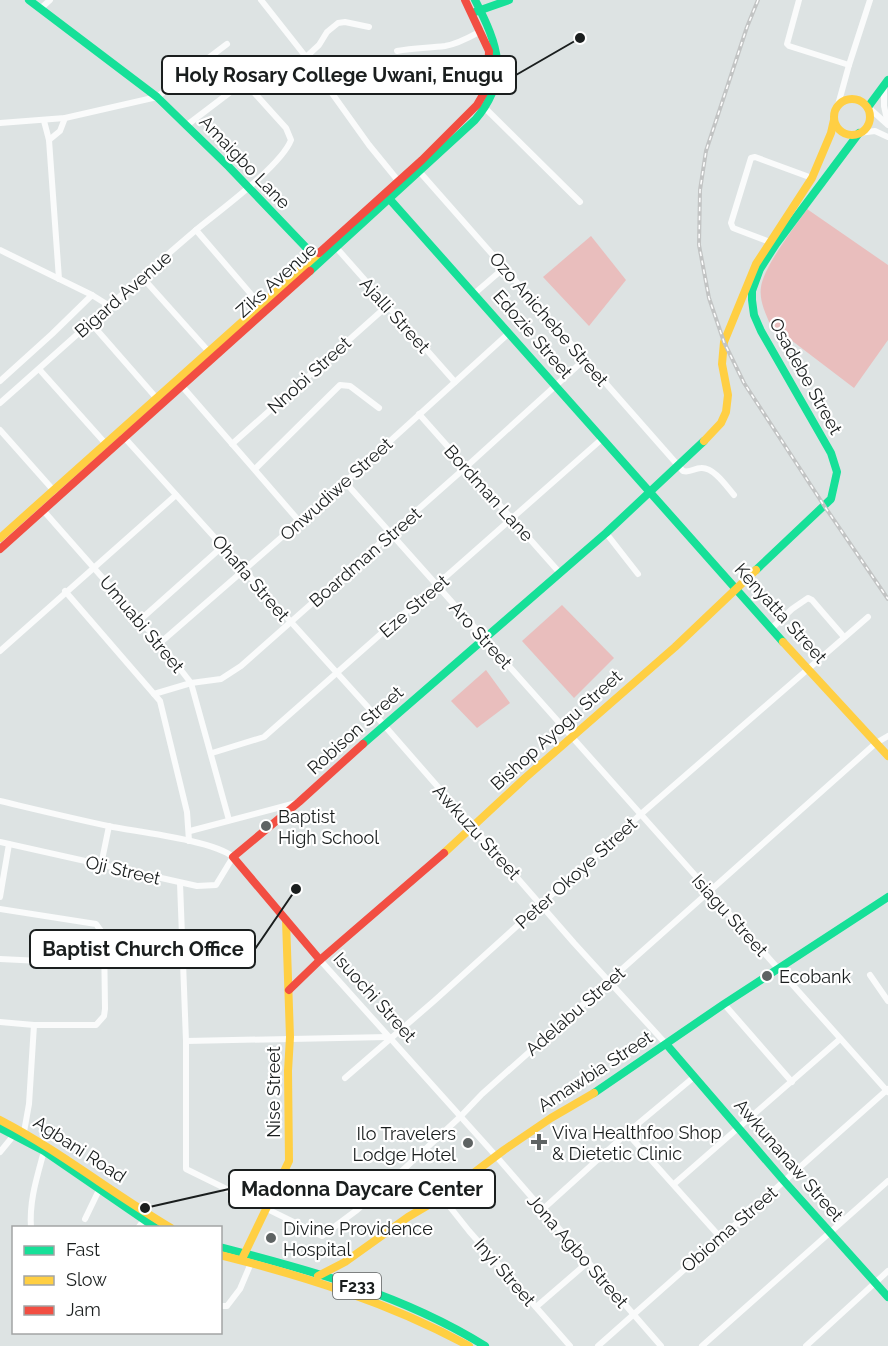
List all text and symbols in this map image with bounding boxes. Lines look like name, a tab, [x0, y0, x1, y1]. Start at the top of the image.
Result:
callout: Holy Rosary College Uwani, Enugu	[162, 56, 516, 94]
text: Holy Rosary College Uwani, Enugu	[175, 63, 503, 87]
street label: Amaigbo Lane	[195, 111, 295, 213]
street label: Ziks Avenue	[232, 238, 321, 321]
street label: Bigard Avenue	[70, 246, 176, 342]
street label: Ozo Anichebe Street	[485, 248, 613, 390]
street label: Ajalli Street	[356, 273, 434, 357]
street label: Edozie Street	[489, 286, 577, 382]
street label: Osadebe Street	[765, 314, 847, 438]
street label: Nnobi Street	[263, 332, 355, 418]
street label: Onwudiwe Street	[276, 433, 396, 545]
street label: Bordman Lane	[440, 440, 538, 546]
street label: Boardman Street	[305, 503, 425, 611]
street label: Ohafia Street	[208, 531, 294, 625]
street label: Kenyatta Street	[731, 559, 831, 667]
street label: Eze Street	[375, 570, 453, 642]
street label: Umuabi Street	[95, 571, 189, 677]
street label: Aro Street	[445, 597, 517, 673]
street label: Bishop Ayogu Street	[486, 666, 626, 794]
street label: Robison Street	[303, 682, 407, 778]
street label: Awkuzu Street	[429, 780, 525, 884]
place label: Baptist High School	[278, 806, 379, 848]
street label: Peter Okoye Street	[511, 813, 641, 933]
marker: Baptist High School	[259, 819, 273, 833]
street label: Oji Street	[84, 851, 162, 889]
street label: Isiagu Street	[688, 870, 772, 960]
callout: Baptist Church Office	[30, 930, 255, 968]
text: Baptist Church Office	[42, 937, 244, 961]
street label: Isuochi Street	[329, 948, 421, 1046]
street label: Adelabu Street	[521, 962, 629, 1060]
place label: Ecobank	[779, 966, 852, 987]
marker: Ecobank	[760, 969, 774, 983]
street label: Amawbia Street	[534, 1026, 656, 1116]
street label: Nise Street	[263, 1046, 284, 1138]
street label: Awkunanaw Street	[730, 1094, 848, 1226]
street label: Agbani Road	[30, 1111, 130, 1187]
place label: Viva Healthfoo Shop & Dietetic Clinic	[552, 1122, 722, 1164]
place label: Ilo Travelers Lodge Hotel	[352, 1123, 456, 1165]
marker: Viva Healthfoo Shop & Dietetic Clinic	[530, 1133, 548, 1151]
marker: Ilo Travelers Lodge Hotel	[461, 1136, 475, 1150]
callout: Madonna Daycare Center	[229, 1170, 495, 1208]
text: Madonna Daycare Center	[241, 1177, 483, 1201]
street label: Obioma Street	[677, 1182, 781, 1276]
street label: Jona Agbo Street	[523, 1190, 633, 1312]
place label: Divine Providence Hospital	[283, 1218, 433, 1260]
legend	[12, 1226, 222, 1334]
marker: Divine Providence Hospital	[264, 1231, 278, 1245]
street label: Inyi Street	[470, 1234, 540, 1310]
text: Fast	[66, 1239, 100, 1260]
text: Slow	[66, 1269, 107, 1290]
road number: F233	[333, 1273, 381, 1299]
text: Jam	[66, 1299, 101, 1320]

